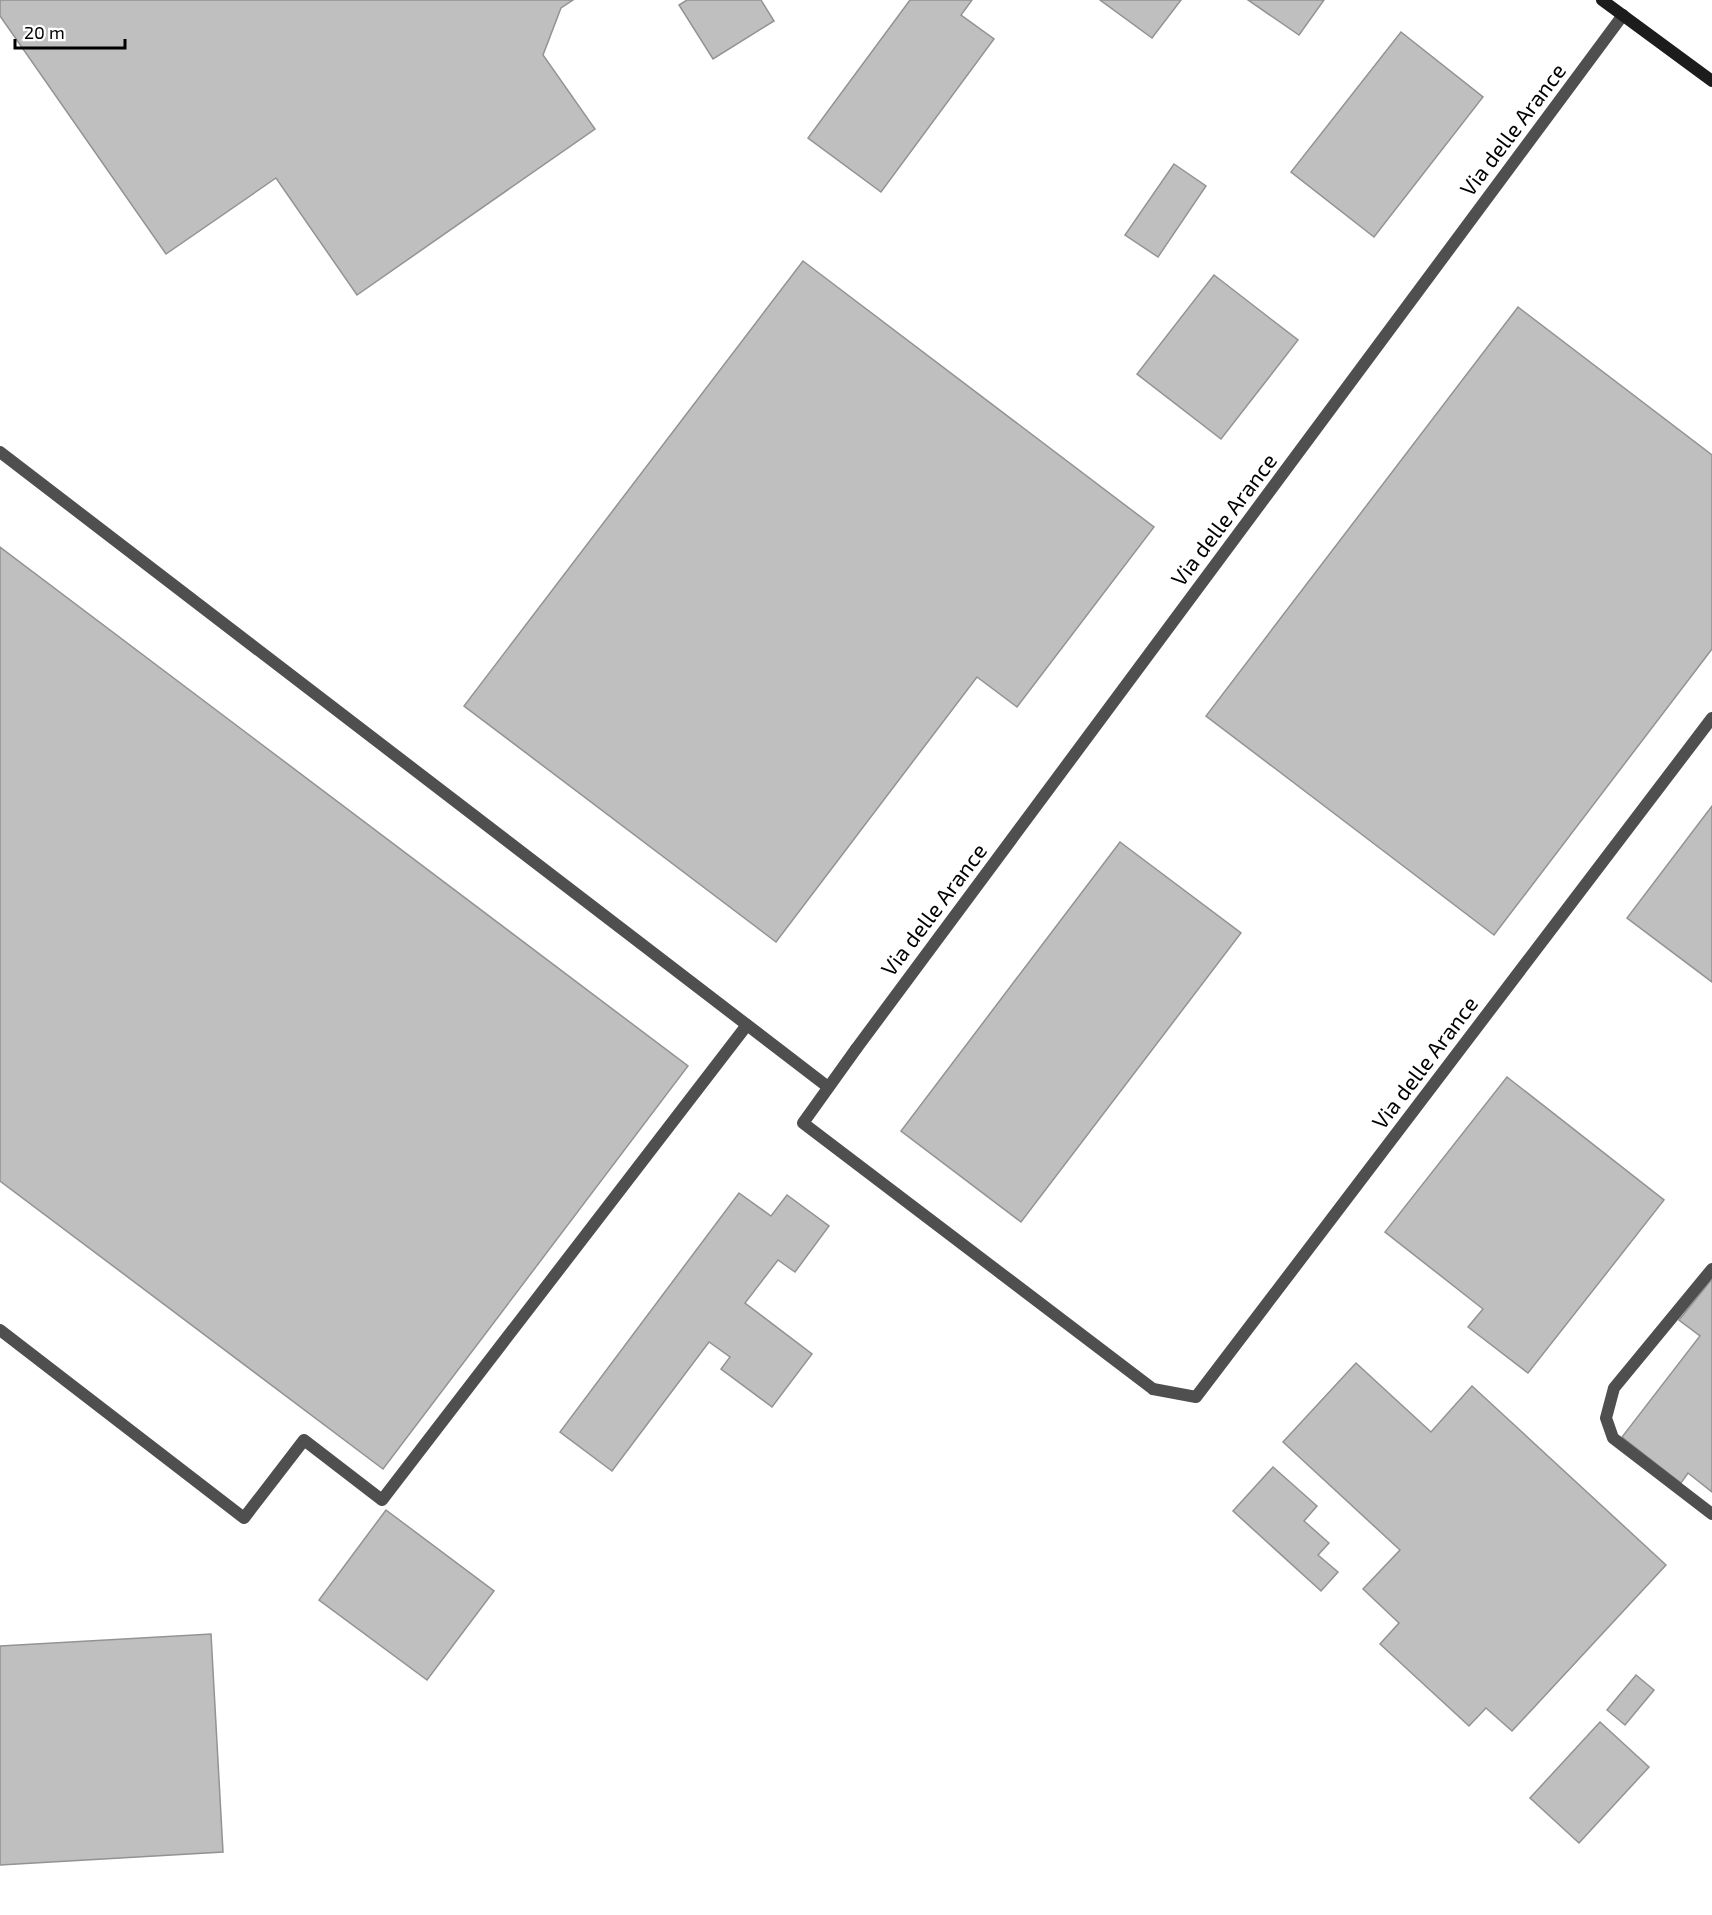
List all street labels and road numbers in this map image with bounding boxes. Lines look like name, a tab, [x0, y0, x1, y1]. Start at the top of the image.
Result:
street label: Via delle Arance	[1454, 58, 1570, 200]
street label: Via delle Arance	[1165, 448, 1281, 590]
street label: Via delle Arance	[875, 838, 991, 980]
street label: Via delle Arance	[1366, 991, 1482, 1133]

